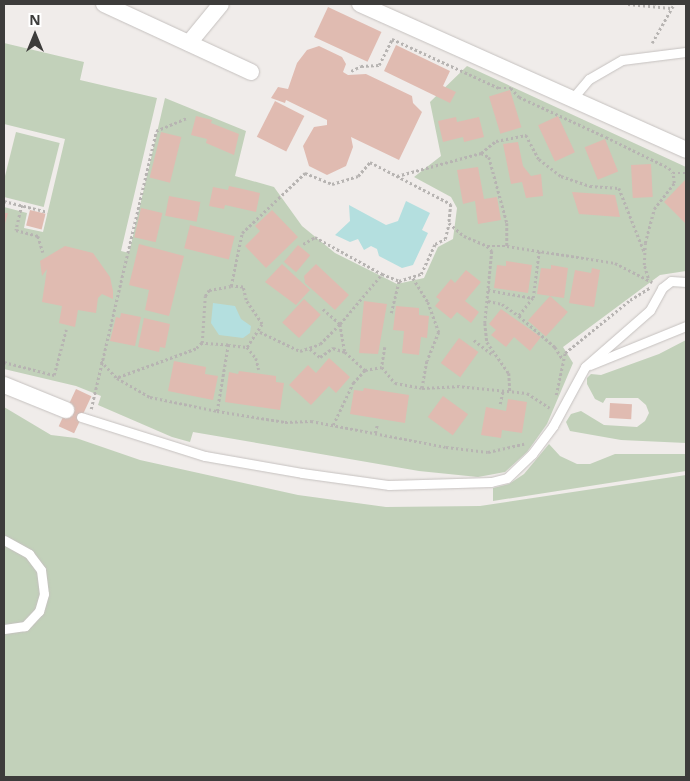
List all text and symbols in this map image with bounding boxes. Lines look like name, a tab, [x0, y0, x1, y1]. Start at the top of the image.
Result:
north arrow	[10, 10, 60, 60]
text: N	[29, 10, 41, 29]

